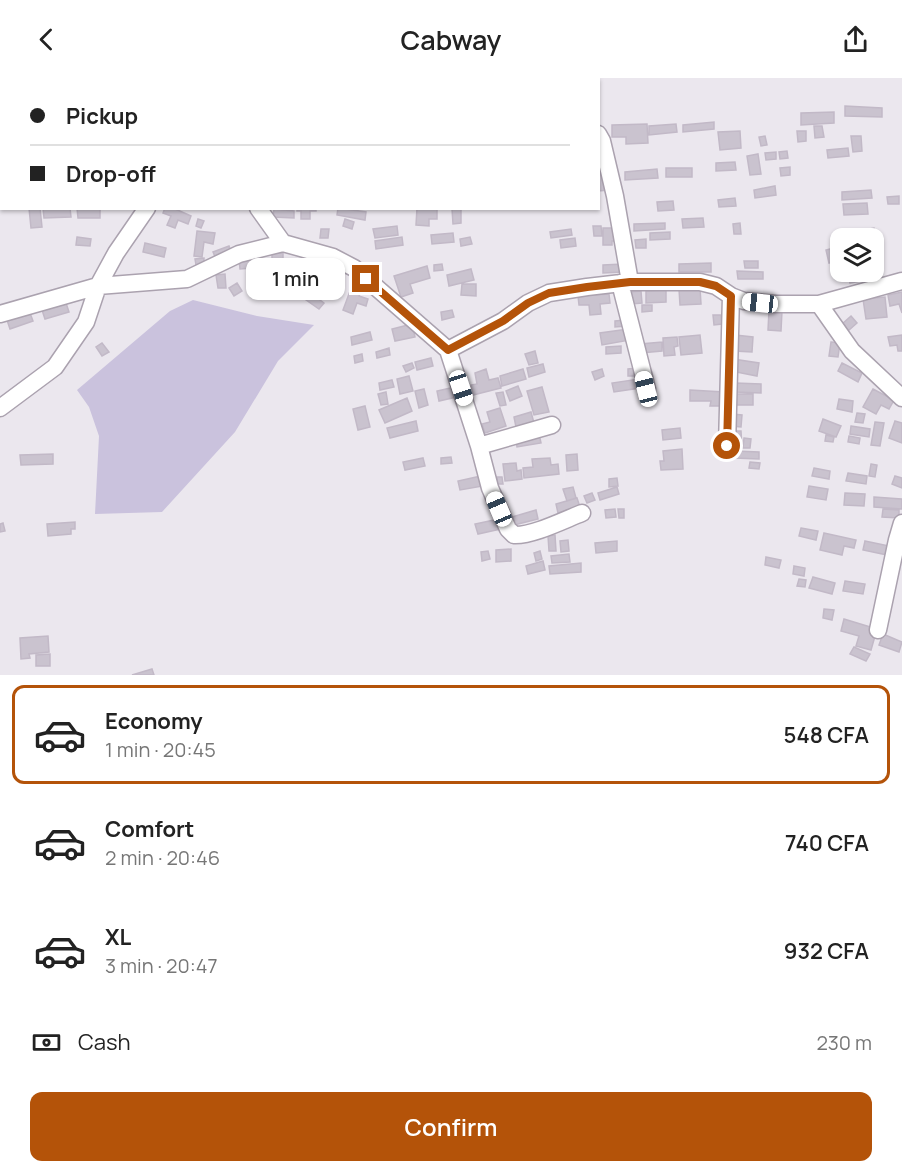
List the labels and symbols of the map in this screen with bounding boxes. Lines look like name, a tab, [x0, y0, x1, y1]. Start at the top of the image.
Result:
callout: 1 min	[246, 258, 345, 300]
route end	[352, 265, 379, 292]
car	[741, 292, 779, 314]
car	[447, 368, 475, 408]
car	[633, 369, 659, 409]
route start	[713, 432, 740, 459]
car	[484, 489, 514, 529]

